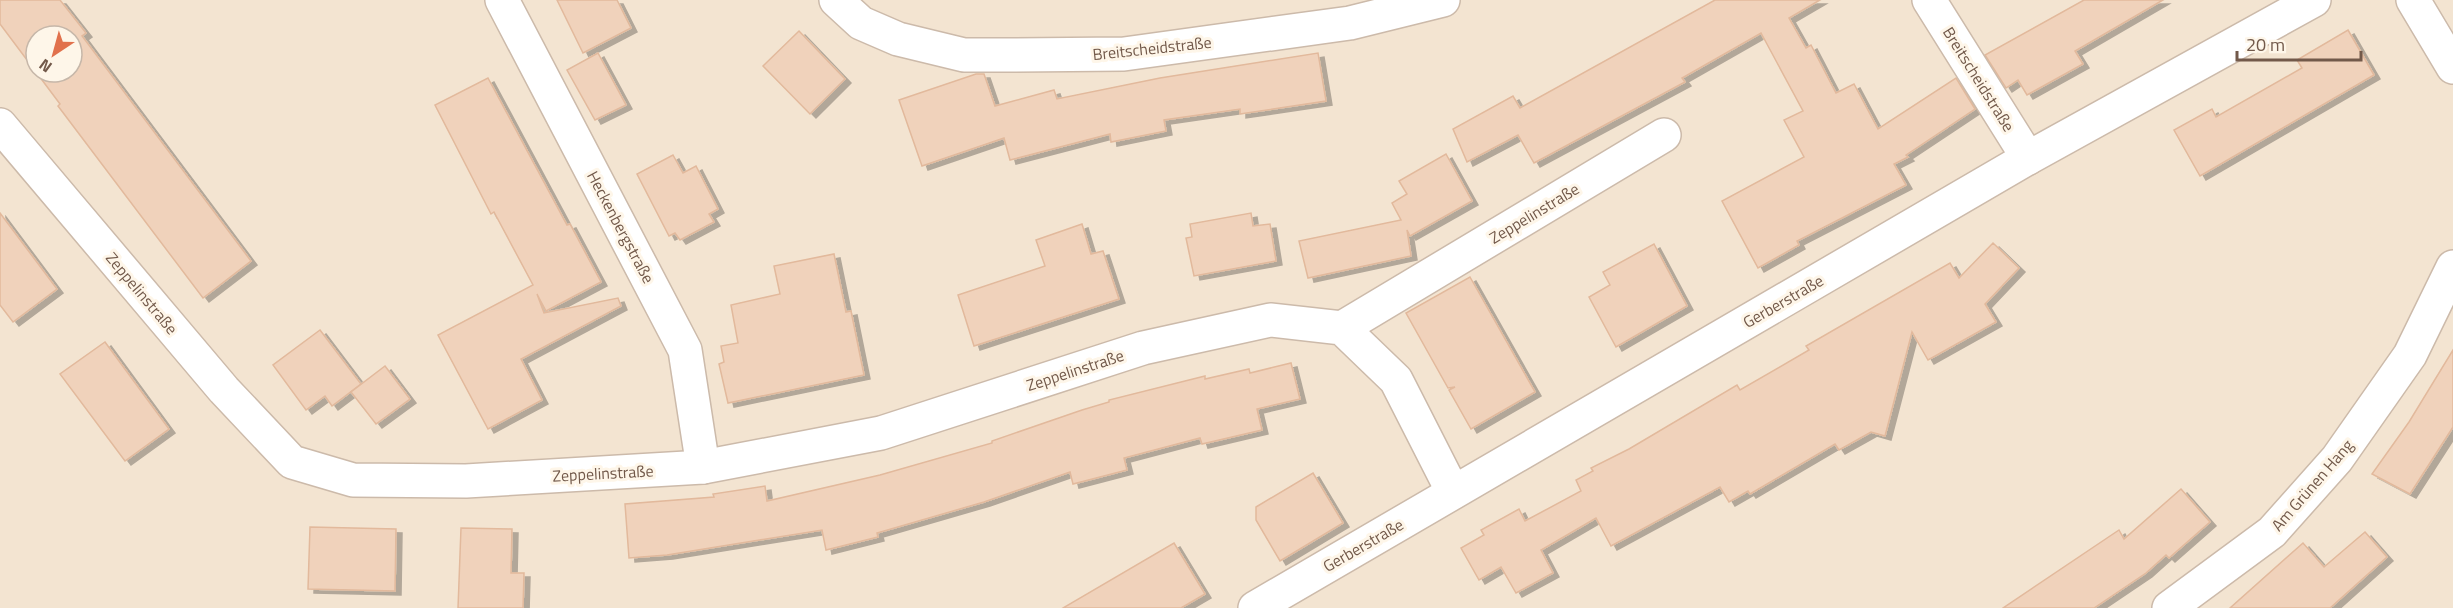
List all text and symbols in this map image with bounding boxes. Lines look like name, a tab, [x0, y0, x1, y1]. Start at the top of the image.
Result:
street label: Breitscheidstraße	[1937, 22, 2021, 136]
north arrow	[24, 24, 84, 84]
scale bar	[2237, 24, 2362, 62]
street label: Breitscheidstraße	[1091, 30, 1213, 66]
text: 20 m	[2246, 31, 2285, 58]
text: N	[34, 53, 57, 79]
street label: Heckenbergstraße	[581, 167, 661, 287]
street label: Zeppelinstraße	[1484, 177, 1584, 249]
street label: Zeppelinstraße	[100, 247, 184, 339]
street label: Gerberstraße	[1738, 268, 1828, 334]
street label: Zeppelinstraße	[1023, 343, 1127, 397]
street label: Am Grünen Hang	[2265, 434, 2359, 536]
street label: Zeppelinstraße	[552, 458, 654, 488]
street label: Gerberstraße	[1318, 512, 1408, 578]

